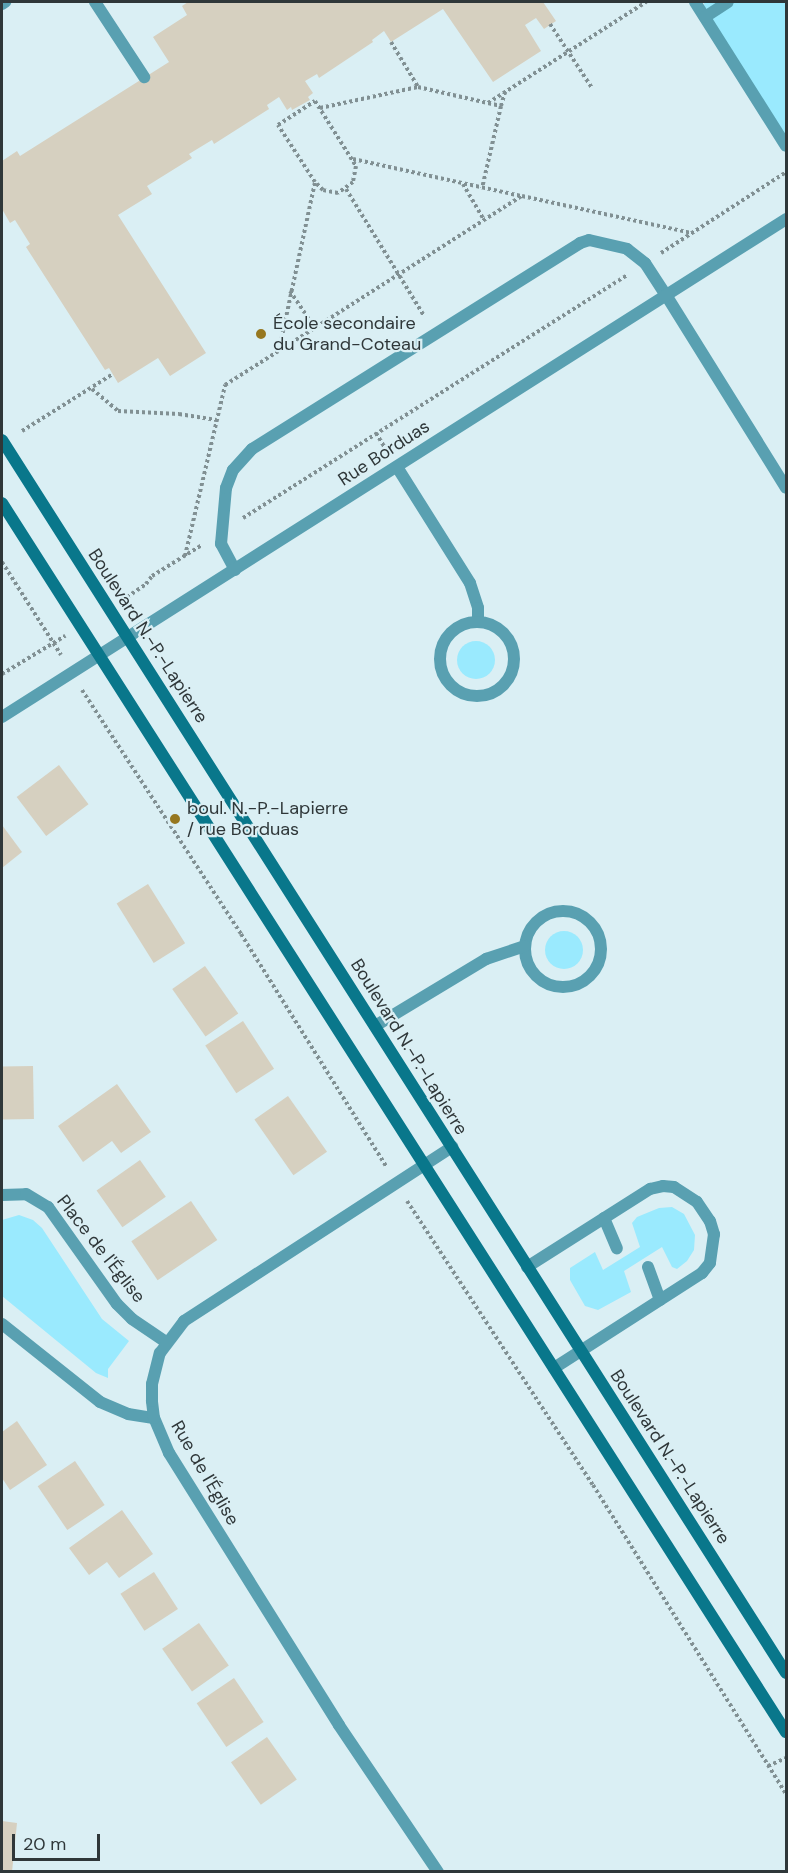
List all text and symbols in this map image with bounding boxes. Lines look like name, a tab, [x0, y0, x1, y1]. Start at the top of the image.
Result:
place label: École secondaire du Grand-Coteau	[273, 313, 421, 356]
marker: École secondaire du Grand-Coteau	[254, 327, 268, 341]
street label: Rue Borduas	[334, 416, 434, 490]
street label: Boulevard N.-P.-Lapierre	[84, 545, 212, 727]
place label: boul. N.-P.-Lapierre / rue Borduas	[187, 798, 348, 840]
marker: boul. N.-P.-Lapierre / rue Borduas	[168, 812, 182, 826]
street label: Boulevard N.-P.-Lapierre	[346, 955, 472, 1139]
street label: Place de l'Église	[52, 1191, 150, 1307]
street label: Boulevard N.-P.-Lapierre	[606, 1366, 734, 1548]
street label: Rue de l'Église	[166, 1417, 244, 1529]
scale bar	[15, 1822, 104, 1860]
text: 20 m	[23, 1832, 66, 1856]

